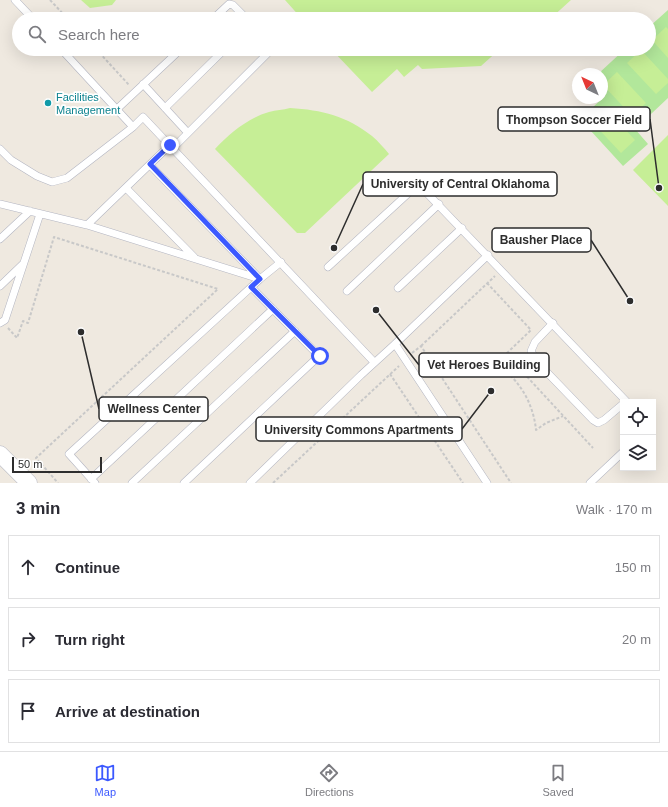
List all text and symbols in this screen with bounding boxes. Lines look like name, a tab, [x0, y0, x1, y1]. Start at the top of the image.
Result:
search box	[12, 12, 656, 56]
icon: search	[26, 23, 48, 45]
text: Search here	[58, 26, 140, 43]
north arrow	[572, 68, 608, 104]
place label: Facilities Management	[56, 91, 120, 116]
marker: Facilities Management	[43, 98, 53, 108]
callout: Thompson Soccer Field	[498, 107, 650, 131]
text: Thompson Soccer Field	[506, 113, 642, 127]
route end	[161, 136, 179, 154]
callout: University of Central Oklahoma	[363, 172, 557, 196]
text: University of Central Oklahoma	[371, 177, 550, 191]
callout: Bausher Place	[492, 228, 591, 252]
text: Bausher Place	[500, 233, 583, 247]
route start	[311, 347, 329, 365]
callout: Vet Heroes Building	[419, 353, 549, 377]
text: Vet Heroes Building	[427, 358, 541, 372]
callout: Wellness Center	[99, 397, 208, 421]
map controls	[620, 399, 656, 471]
button: locate	[620, 399, 656, 435]
text: Wellness Center	[107, 402, 201, 416]
callout: University Commons Apartments	[256, 417, 462, 441]
text: University Commons Apartments	[264, 423, 454, 437]
button: layers	[620, 435, 656, 471]
scale bar	[12, 455, 102, 474]
text: 50 m	[18, 458, 42, 470]
text: 3 min	[16, 499, 60, 518]
text: Walk · 170 m	[576, 502, 652, 517]
icon: ahead	[17, 556, 39, 578]
text: Continue	[55, 559, 120, 576]
text: 150 m	[615, 560, 651, 575]
icon: right	[17, 628, 39, 650]
text: Turn right	[55, 631, 125, 648]
text: 20 m	[622, 632, 651, 647]
icon: arrive	[17, 700, 39, 722]
text: Arrive at destination	[55, 703, 200, 720]
tab: Map	[94, 762, 116, 798]
tab: Directions	[305, 762, 354, 798]
tab: Saved	[542, 762, 574, 798]

